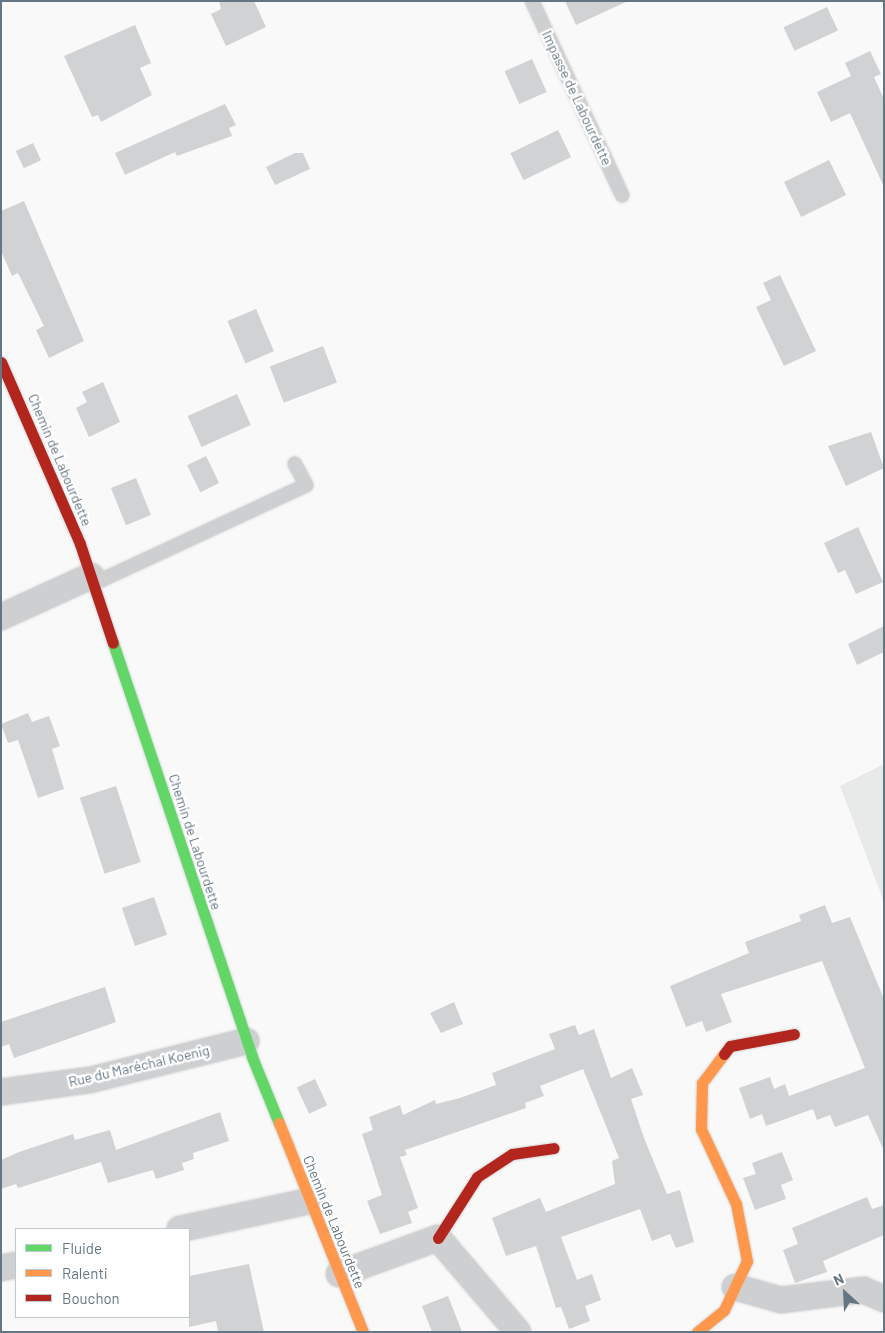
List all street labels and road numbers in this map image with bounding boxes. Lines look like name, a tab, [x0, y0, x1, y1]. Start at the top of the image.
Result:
street label: Impasse de Labourdette	[538, 28, 616, 168]
street label: Chemin de Labourdette	[25, 391, 95, 529]
street label: Chemin de Labourdette	[165, 772, 225, 912]
street label: Rue du Maréchal Koenig	[67, 1042, 211, 1090]
street label: Chemin de Labourdette	[300, 1153, 368, 1291]

